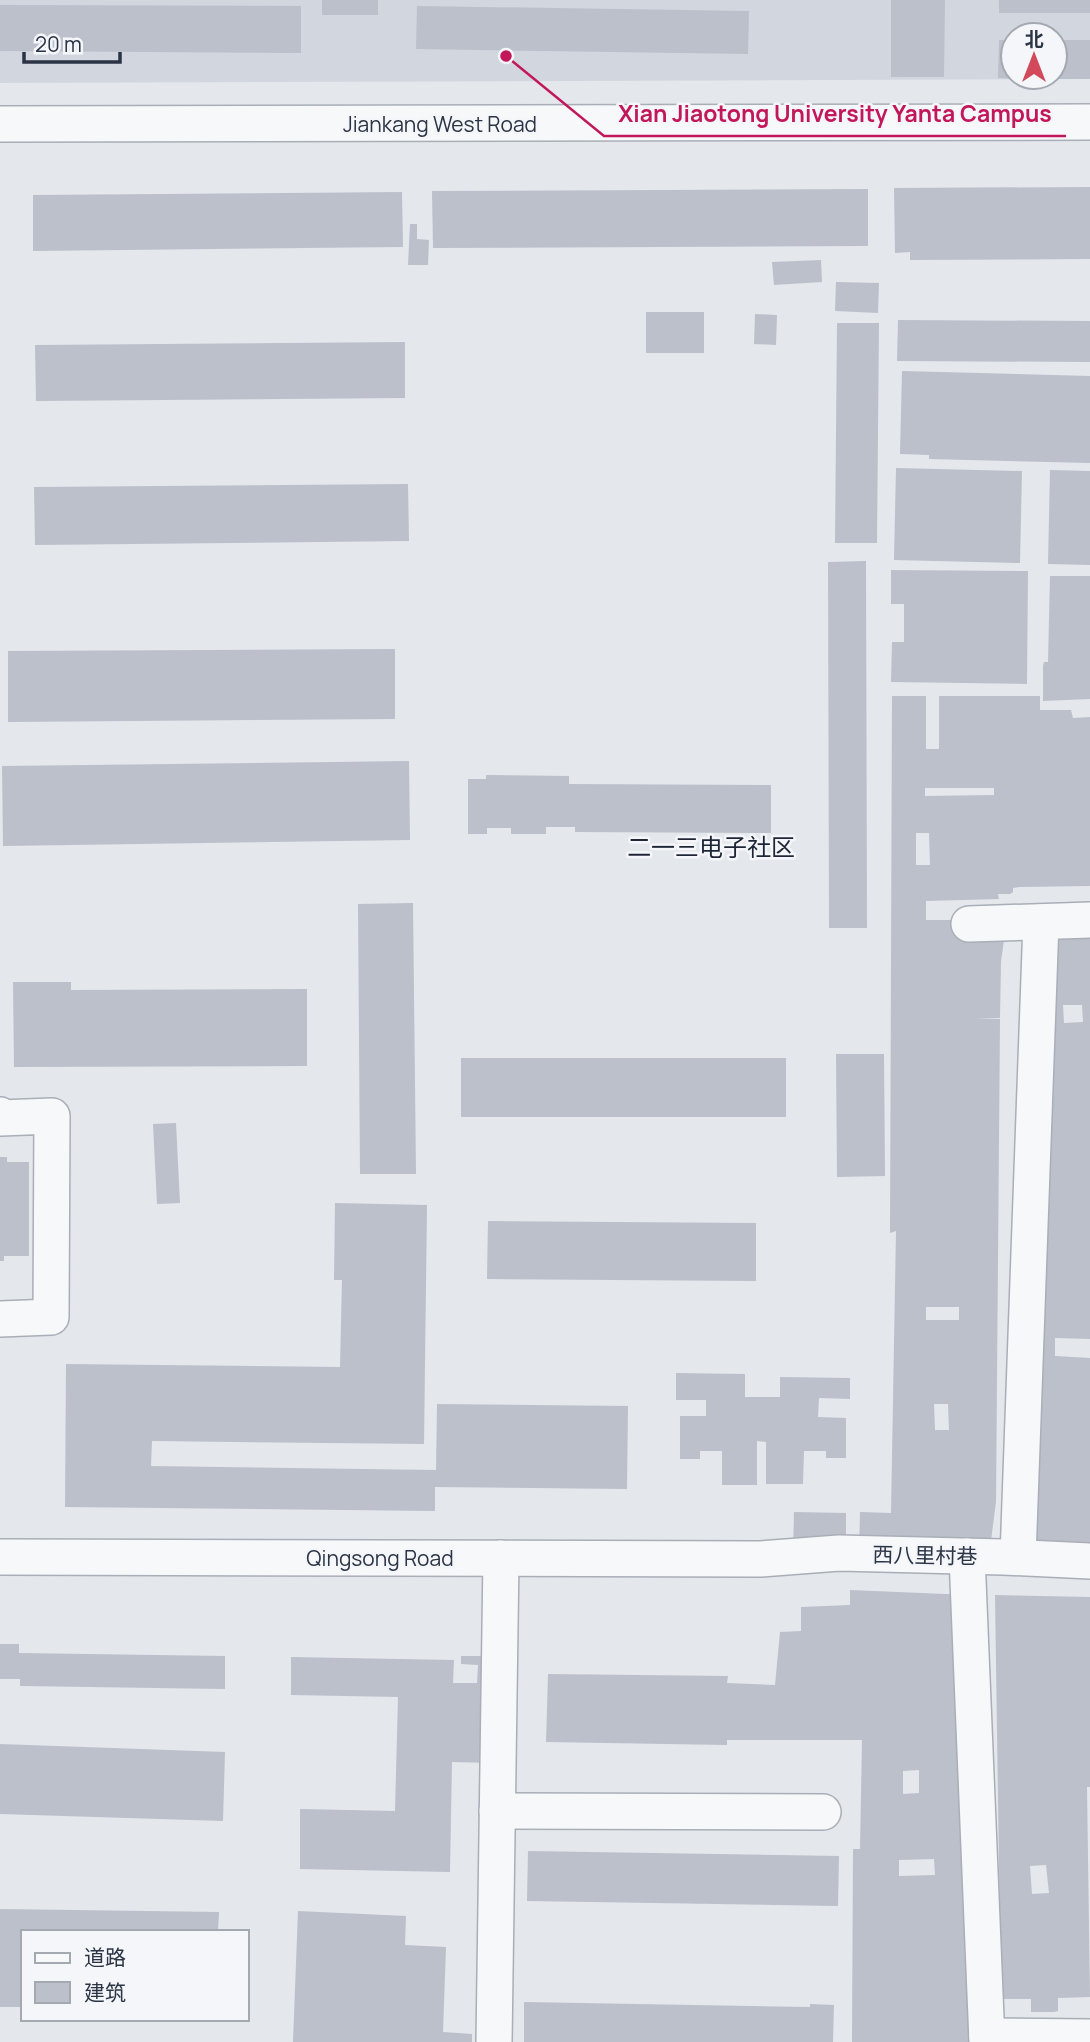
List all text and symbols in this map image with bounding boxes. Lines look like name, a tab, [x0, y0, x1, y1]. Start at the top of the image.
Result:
scale bar	[24, 21, 121, 65]
north arrow	[999, 21, 1069, 91]
text: 北	[1024, 26, 1044, 52]
text: 20 m	[35, 30, 82, 58]
callout: Xian Jiaotong University Yanta Campus	[604, 92, 1066, 136]
text: Xian Jiaotong University Yanta Campus	[618, 97, 1052, 129]
street label: Jiankang West Road	[343, 110, 537, 138]
district label: 二一三电子社区	[627, 830, 795, 863]
street label: 西八里村巷	[872, 1540, 978, 1570]
street label: Qingsong Road	[306, 1544, 454, 1572]
legend	[21, 1930, 248, 2021]
text: 道路	[84, 1943, 126, 1971]
text: 建筑	[84, 1978, 126, 2006]

